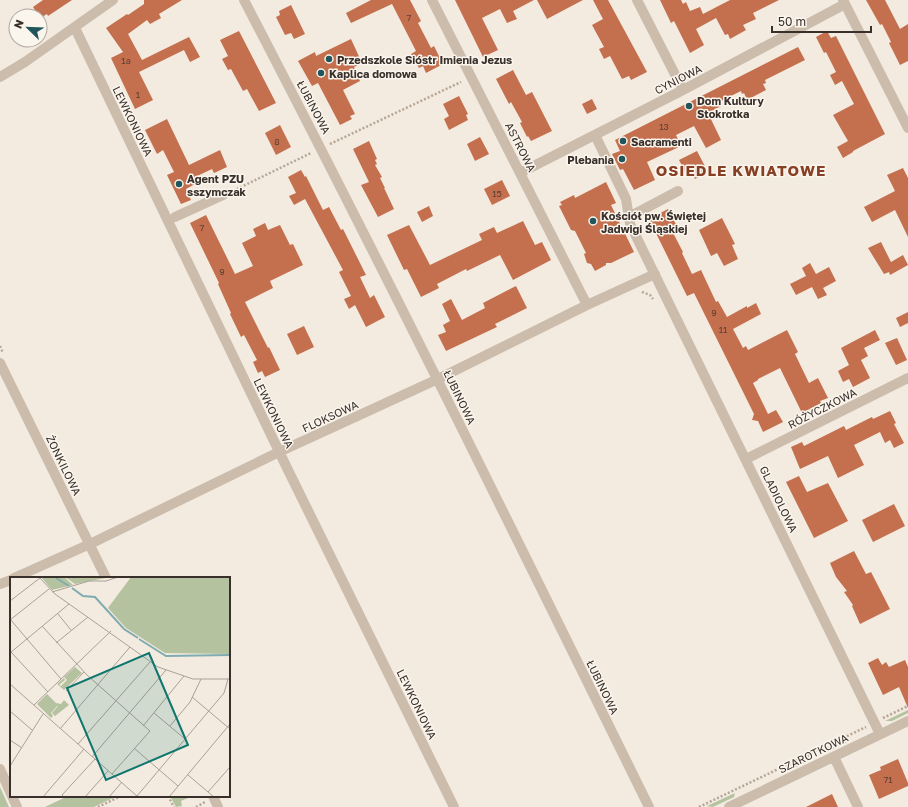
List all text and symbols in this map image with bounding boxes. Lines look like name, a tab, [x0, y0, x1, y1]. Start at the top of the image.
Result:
north arrow	[8, 8, 48, 48]
scale bar	[772, 8, 871, 34]
house number: 7	[407, 12, 412, 23]
text: 50 m	[778, 14, 806, 29]
text: N	[11, 18, 26, 30]
place label: Przedszkole Sióstr Imienia Jezus	[337, 53, 512, 66]
marker: Przedszkole Sióstr Imienia Jezus	[324, 54, 334, 64]
house number: 1a	[121, 55, 131, 66]
street label: CYNIOWA	[652, 61, 704, 96]
place label: Kaplica domowa	[329, 67, 417, 80]
marker: Kaplica domowa	[316, 68, 326, 78]
street label: ŁUBINOWA	[294, 78, 334, 137]
street label: LEWKONIOWA	[110, 84, 156, 159]
house number: 1	[136, 89, 141, 100]
place label: Dom Kultury Stokrotka	[697, 94, 764, 120]
marker: Dom Kultury Stokrotka	[684, 101, 694, 111]
street label: ASTROWA	[503, 120, 539, 174]
house number: 13	[659, 121, 669, 132]
place label: Sacramenti	[631, 135, 692, 148]
house number: 8	[274, 136, 280, 147]
marker: Sacramenti	[618, 136, 628, 146]
place label: Plebania	[567, 153, 614, 166]
marker: Plebania	[617, 154, 627, 164]
district label: OSIEDLE KWIATOWE	[656, 161, 826, 179]
place label: Agent PZU sszymczak	[187, 172, 247, 198]
marker: Agent PZU sszymczak	[174, 179, 184, 189]
house number: 15	[492, 188, 502, 199]
place label: Kościół pw. Świętej Jadwigi Śląskiej	[601, 209, 706, 235]
marker: Kościół pw. Świętej Jadwigi Śląskiej	[588, 216, 598, 226]
house number: 7	[200, 222, 205, 233]
house number: 9	[219, 266, 225, 277]
house number: 9	[711, 307, 717, 318]
house number: 11	[719, 324, 728, 335]
street label: ŁUBINOWA	[441, 368, 479, 427]
street label: LEWKONIOWA	[251, 376, 297, 451]
street label: RÓŻYCZKOWA	[785, 385, 859, 431]
street label: FLOKSOWA	[300, 397, 361, 435]
street label: ŻONKILOWA	[44, 433, 84, 498]
street label: GLADIOLOWA	[757, 464, 801, 535]
inset map	[10, 577, 230, 797]
street label: ŁUBINOWA	[584, 658, 622, 717]
street label: LEWKONIOWA	[394, 667, 440, 742]
street label: SZAROTKOWA	[776, 730, 850, 775]
house number: 71	[883, 774, 893, 785]

